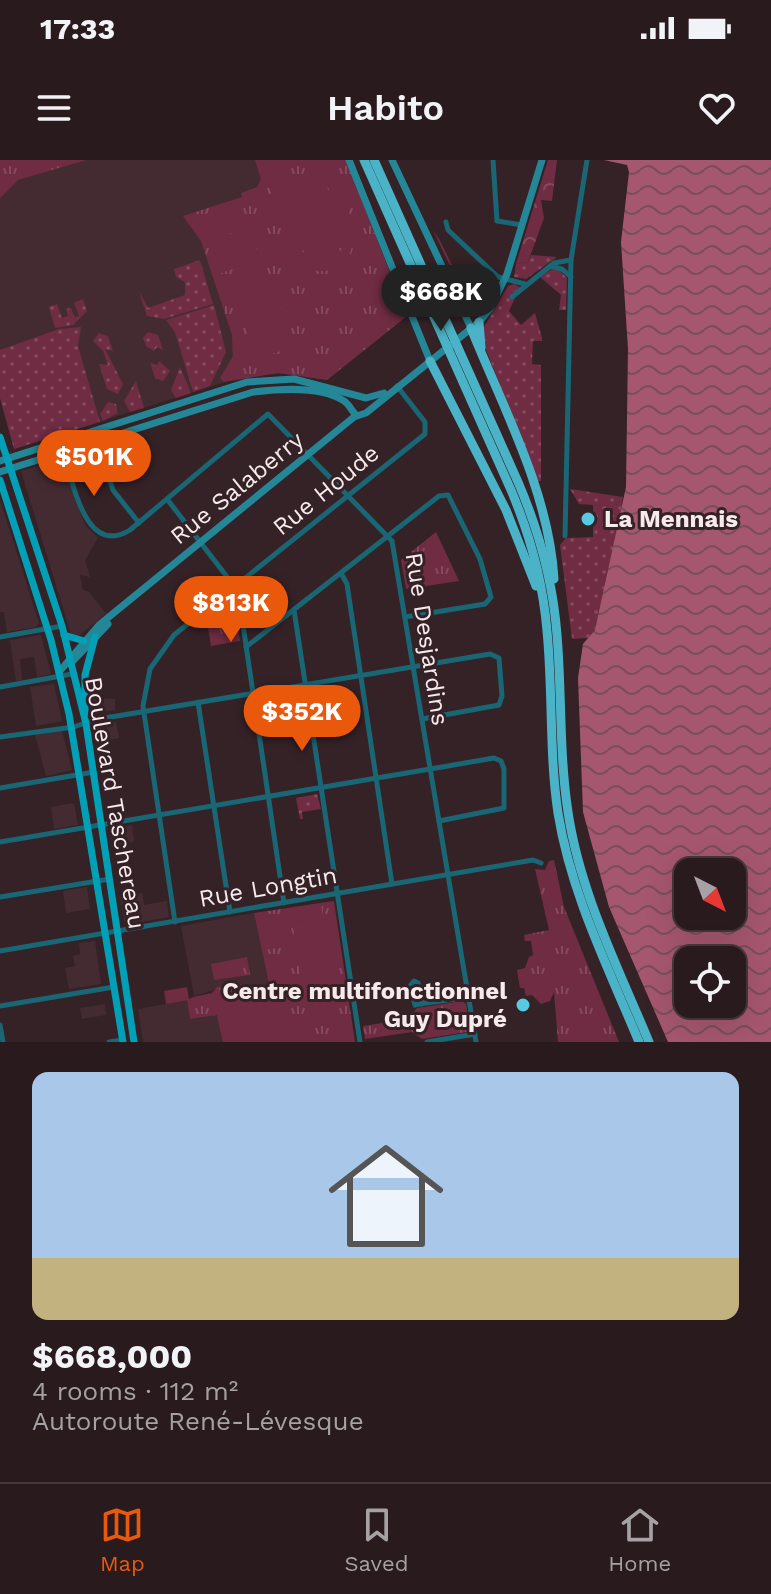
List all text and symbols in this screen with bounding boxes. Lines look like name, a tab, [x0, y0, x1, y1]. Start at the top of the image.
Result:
text: 17:33	[40, 11, 115, 46]
icon: menu	[32, 86, 76, 130]
icon: heart	[695, 86, 739, 130]
text: Habito	[327, 87, 444, 129]
pin: $668K	[385, 265, 497, 333]
text: $668K	[399, 276, 483, 306]
street label: Rue Salaberry	[165, 425, 310, 550]
pin: $501K	[38, 430, 150, 498]
street label: Rue Houde	[267, 439, 385, 541]
text: $501K	[55, 441, 133, 471]
place label: La Mennais	[604, 505, 738, 533]
marker: La Mennais	[579, 510, 597, 528]
street label: Rue Desjardins	[400, 551, 454, 727]
pin: $813K	[175, 576, 287, 644]
text: $813K	[192, 587, 270, 617]
street label: Boulevard Taschereau	[79, 675, 151, 931]
pin: $352K	[246, 685, 358, 753]
text: $352K	[262, 696, 342, 726]
north arrow	[674, 858, 746, 930]
map controls	[674, 858, 746, 1018]
street label: Rue Longtin	[197, 861, 339, 913]
button: locate	[674, 946, 746, 1018]
place label: Centre multifonctionnel Guy Dupré	[222, 977, 507, 1033]
marker: Centre multifonctionnel Guy Dupré	[514, 996, 532, 1014]
icon: home	[314, 1124, 458, 1268]
text: $668,000	[32, 1336, 192, 1376]
text: 4 rooms · 112 m²	[32, 1376, 238, 1406]
text: Autoroute René-Lévesque	[32, 1406, 364, 1436]
tab: Map	[100, 1503, 145, 1576]
tab: Saved	[345, 1503, 408, 1576]
tab: Home	[608, 1503, 671, 1576]

